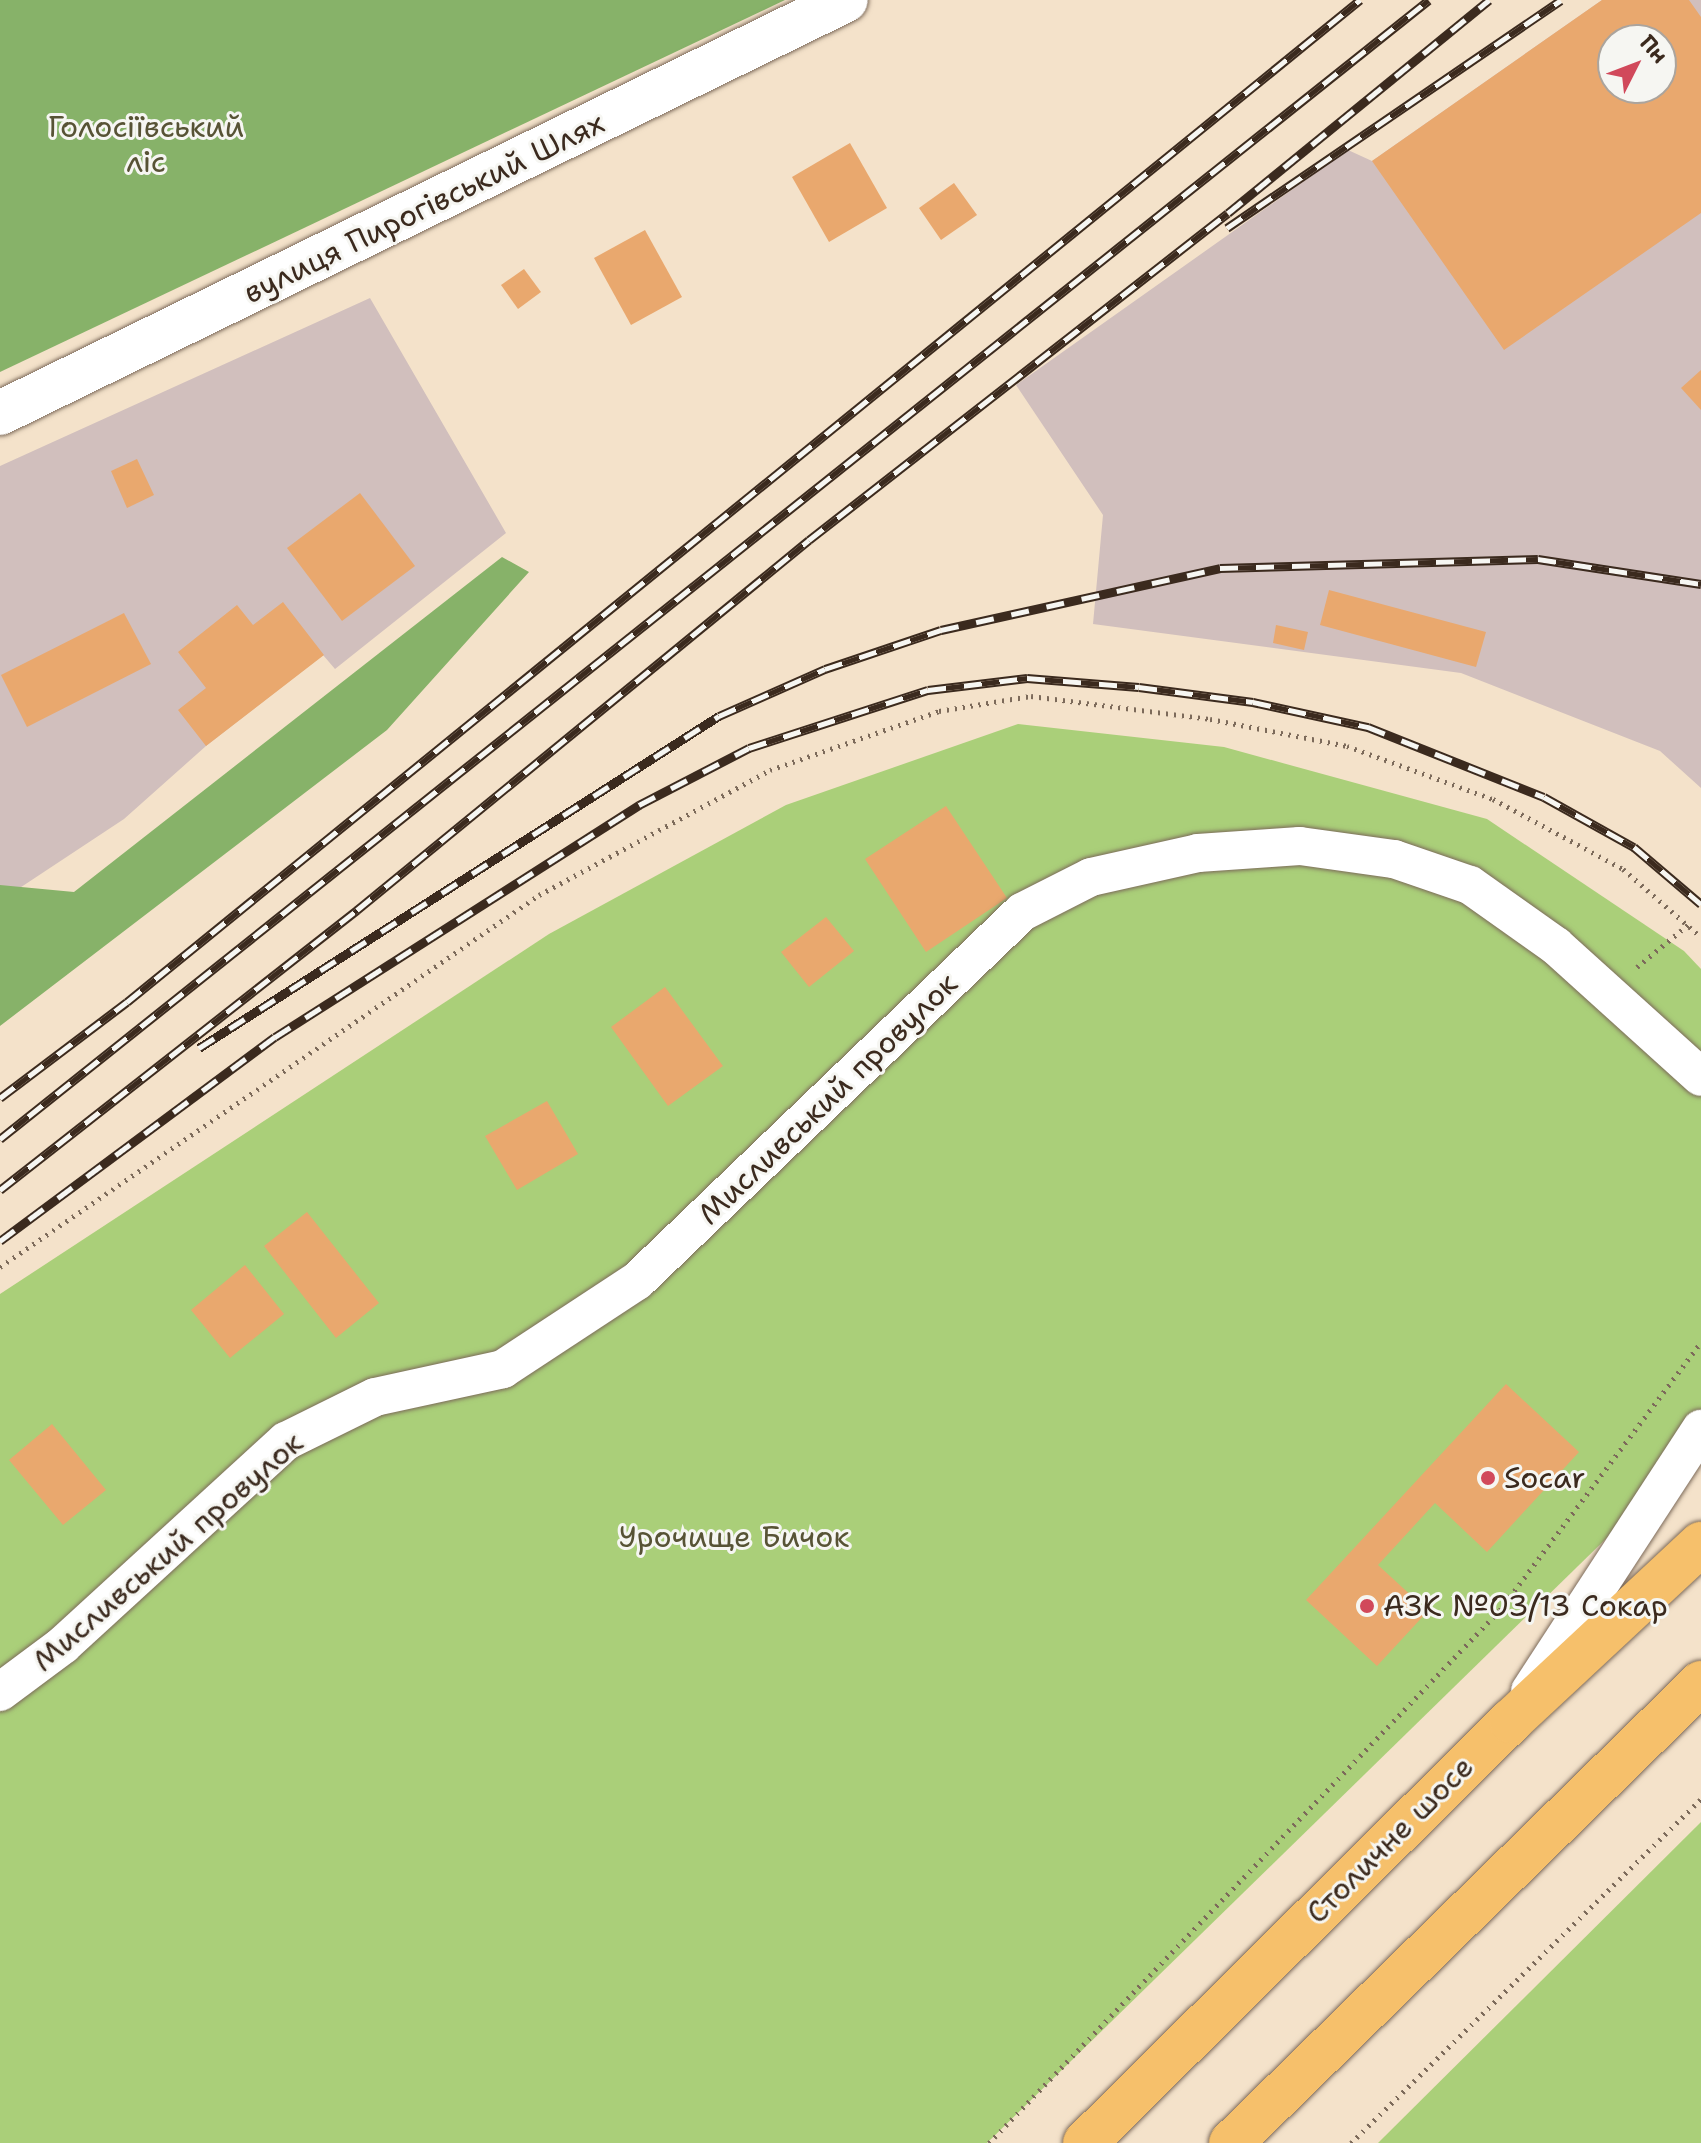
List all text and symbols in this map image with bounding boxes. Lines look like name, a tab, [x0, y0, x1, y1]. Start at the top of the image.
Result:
north arrow	[1597, 24, 1677, 104]
text: Пн	[1633, 28, 1674, 69]
street label: вулиця Пирогівський Шлях	[238, 105, 610, 311]
park label: Голосіївський ліс	[48, 109, 244, 180]
street label: Мисливський провулок	[691, 966, 965, 1232]
street label: Мисливський провулок	[26, 1425, 310, 1679]
place label: Socar	[1504, 1460, 1585, 1496]
marker: Socar	[1479, 1469, 1497, 1487]
park label: Урочище Бичок	[619, 1519, 849, 1555]
place label: АЗК №03/13 Сокар	[1383, 1588, 1669, 1624]
marker: АЗК №03/13 Сокар	[1358, 1597, 1376, 1615]
street label: Столичне шосе	[1299, 1749, 1481, 1931]

